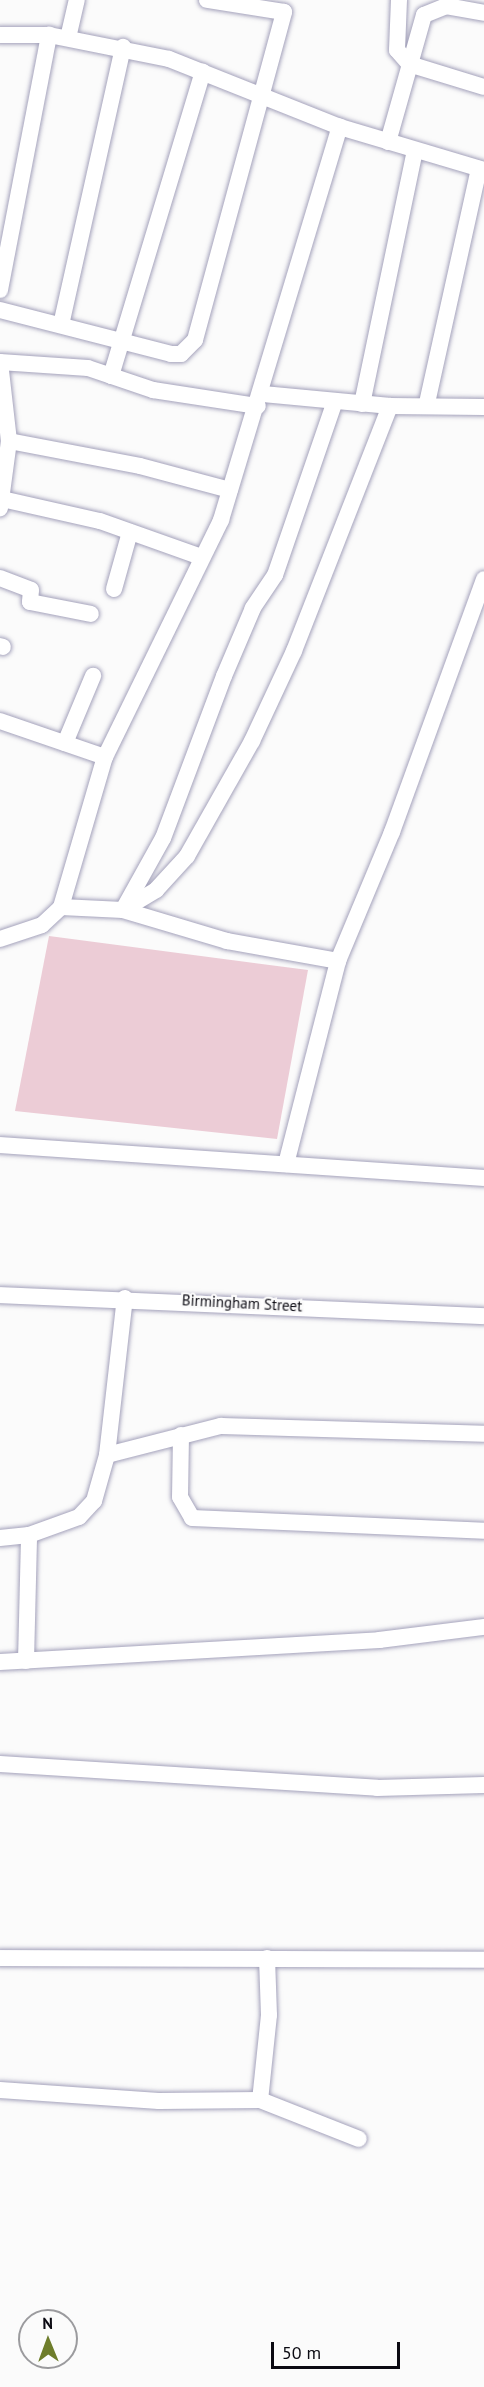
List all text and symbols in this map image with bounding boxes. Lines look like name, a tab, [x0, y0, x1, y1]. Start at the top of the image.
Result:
street label: Birmingham Street	[181, 1291, 303, 1315]
north arrow	[18, 2309, 78, 2369]
text: N	[42, 2313, 53, 2333]
scale bar	[274, 2330, 403, 2368]
text: 50 m	[282, 2341, 321, 2364]

